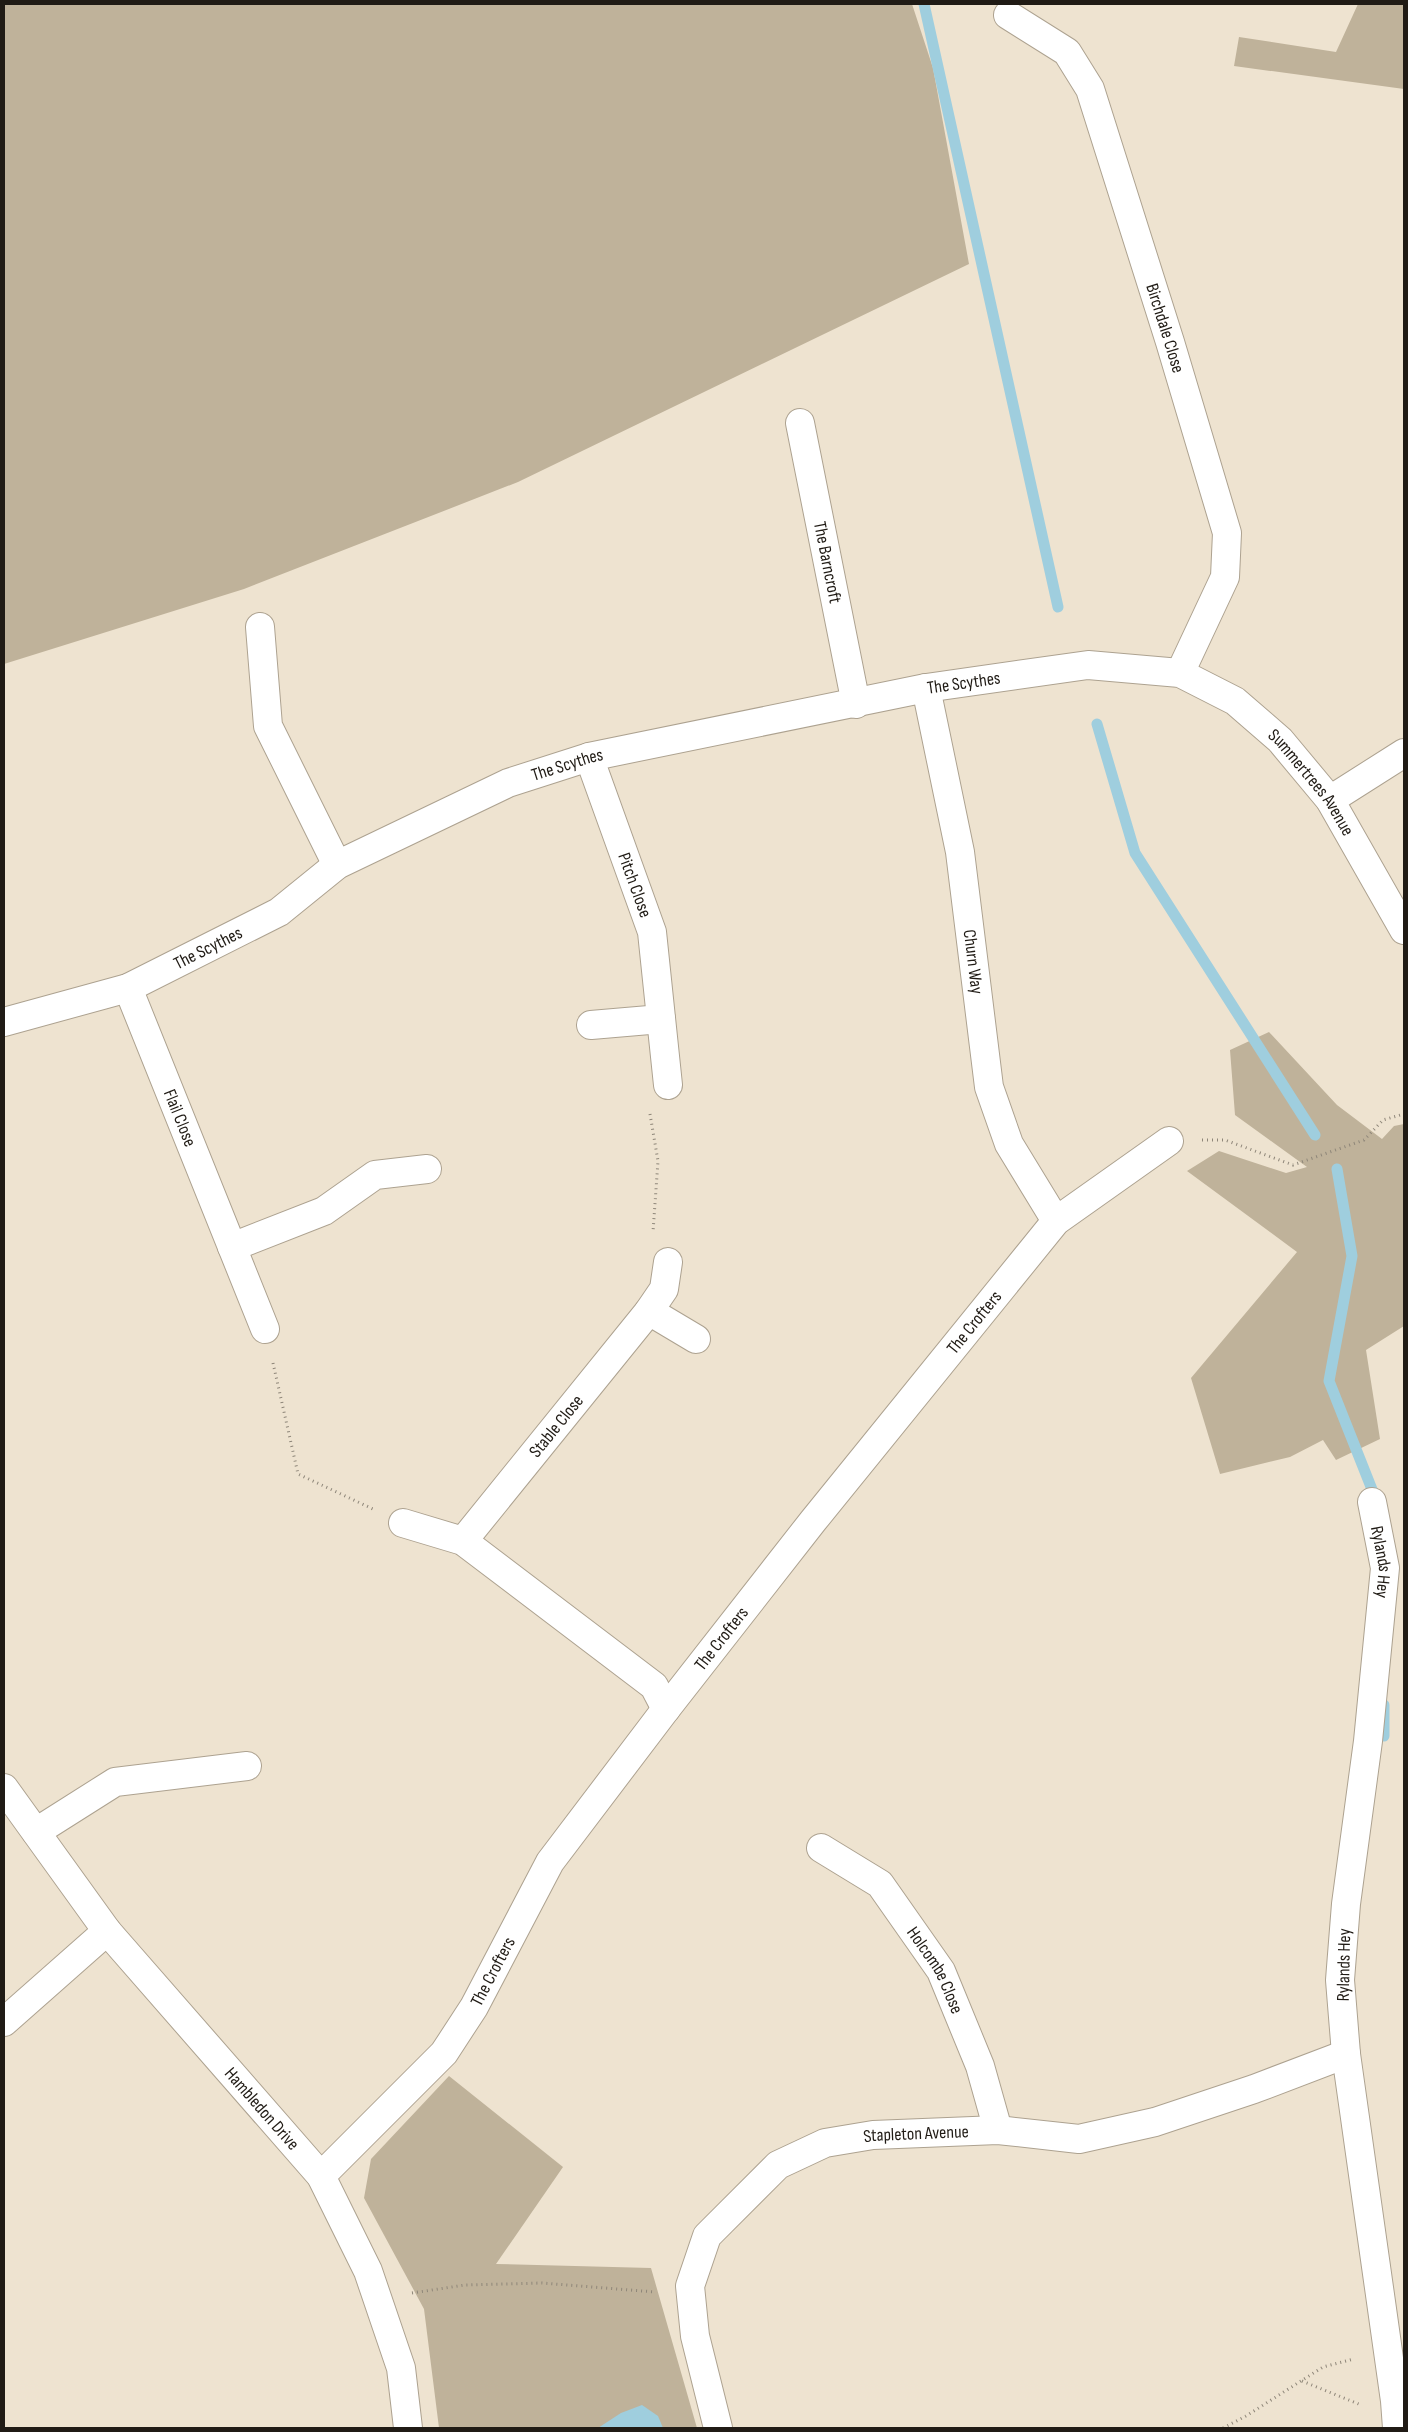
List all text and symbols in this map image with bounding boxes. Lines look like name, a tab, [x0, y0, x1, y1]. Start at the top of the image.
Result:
street label: Birchdale Close	[1142, 281, 1189, 375]
street label: The Barncroft	[809, 520, 846, 605]
street label: The Scythes	[926, 667, 1002, 698]
street label: Summertrees Avenue	[1264, 724, 1359, 839]
street label: The Scythes	[529, 744, 605, 785]
street label: Pitch Close	[614, 850, 656, 920]
street label: The Scythes	[170, 922, 246, 974]
street label: Churn Way	[959, 928, 988, 995]
street label: Flail Close	[159, 1086, 201, 1150]
street label: The Crofters	[942, 1286, 1006, 1358]
street label: Stable Close	[525, 1390, 588, 1461]
street label: Rylands Hey	[1366, 1524, 1396, 1599]
street label: The Crofters	[690, 1602, 752, 1675]
street label: Holcombe Close	[903, 1922, 968, 2017]
street label: Rylands Hey	[1333, 1928, 1355, 2002]
street label: The Crofters	[466, 1933, 519, 2010]
street label: Hambledon Drive	[220, 2063, 304, 2154]
street label: Stapleton Avenue	[862, 2121, 969, 2147]

